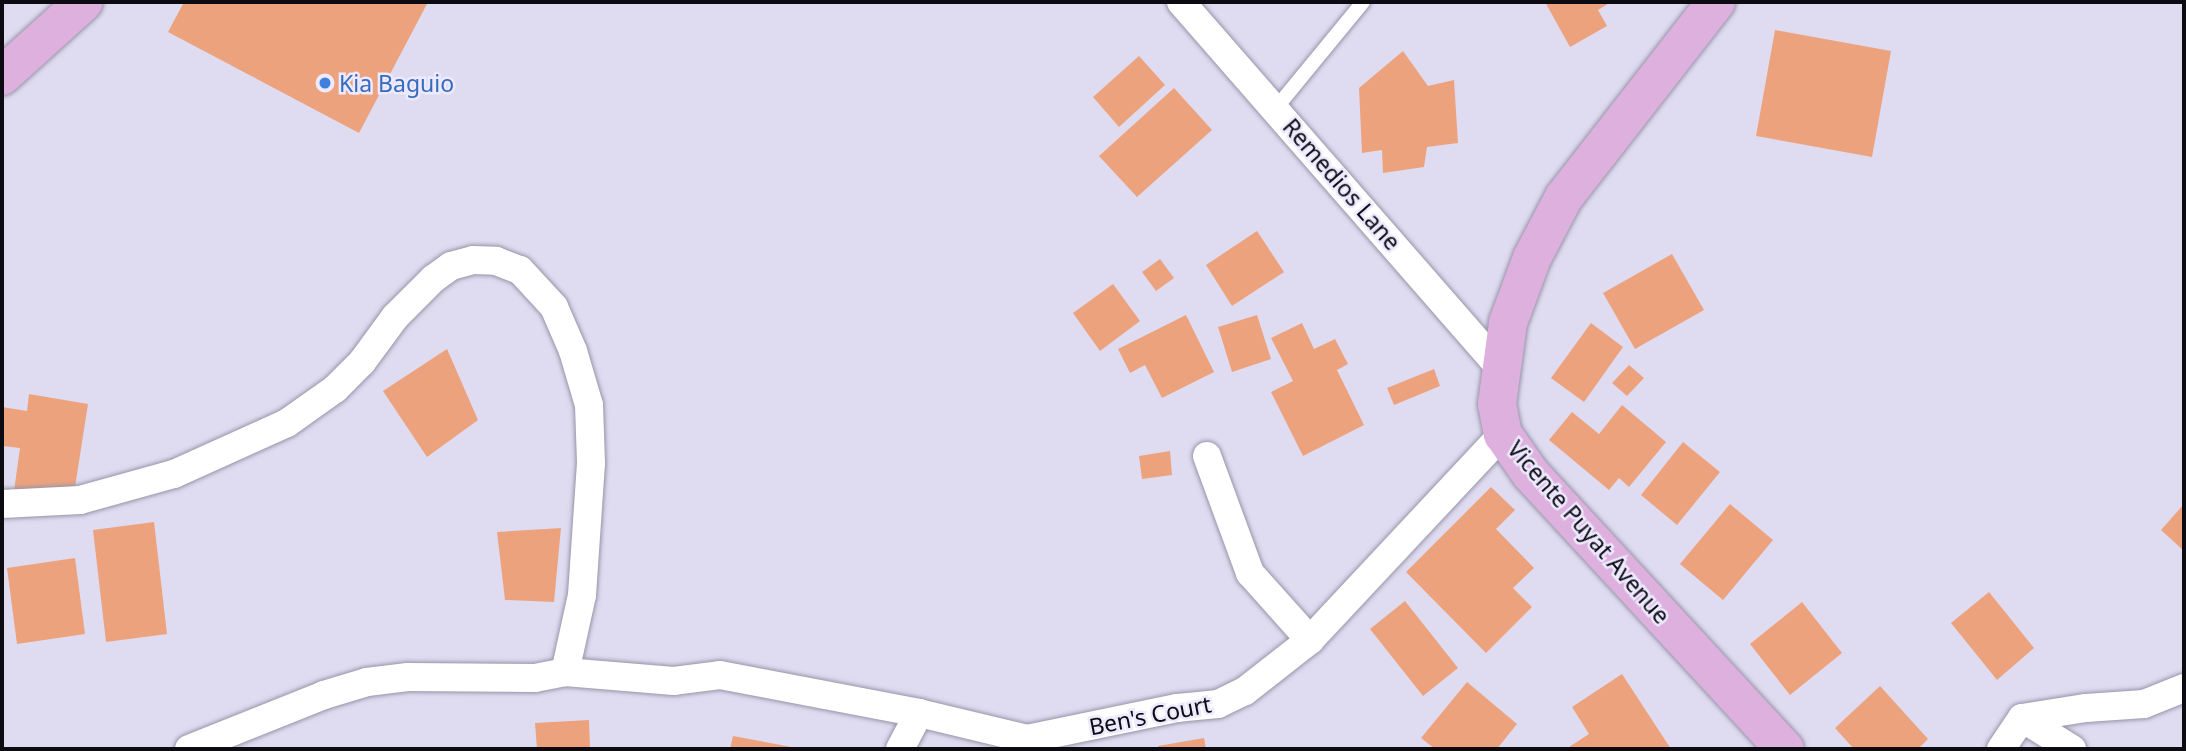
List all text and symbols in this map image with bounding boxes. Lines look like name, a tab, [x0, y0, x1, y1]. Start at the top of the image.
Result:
place label: Kia Baguio	[339, 69, 454, 97]
marker: Kia Baguio	[317, 75, 333, 91]
street label: Remedios Lane	[1277, 113, 1407, 255]
street label: Vicente Puyat Avenue	[1502, 435, 1676, 629]
street label: Ben's Court	[1087, 690, 1213, 740]

